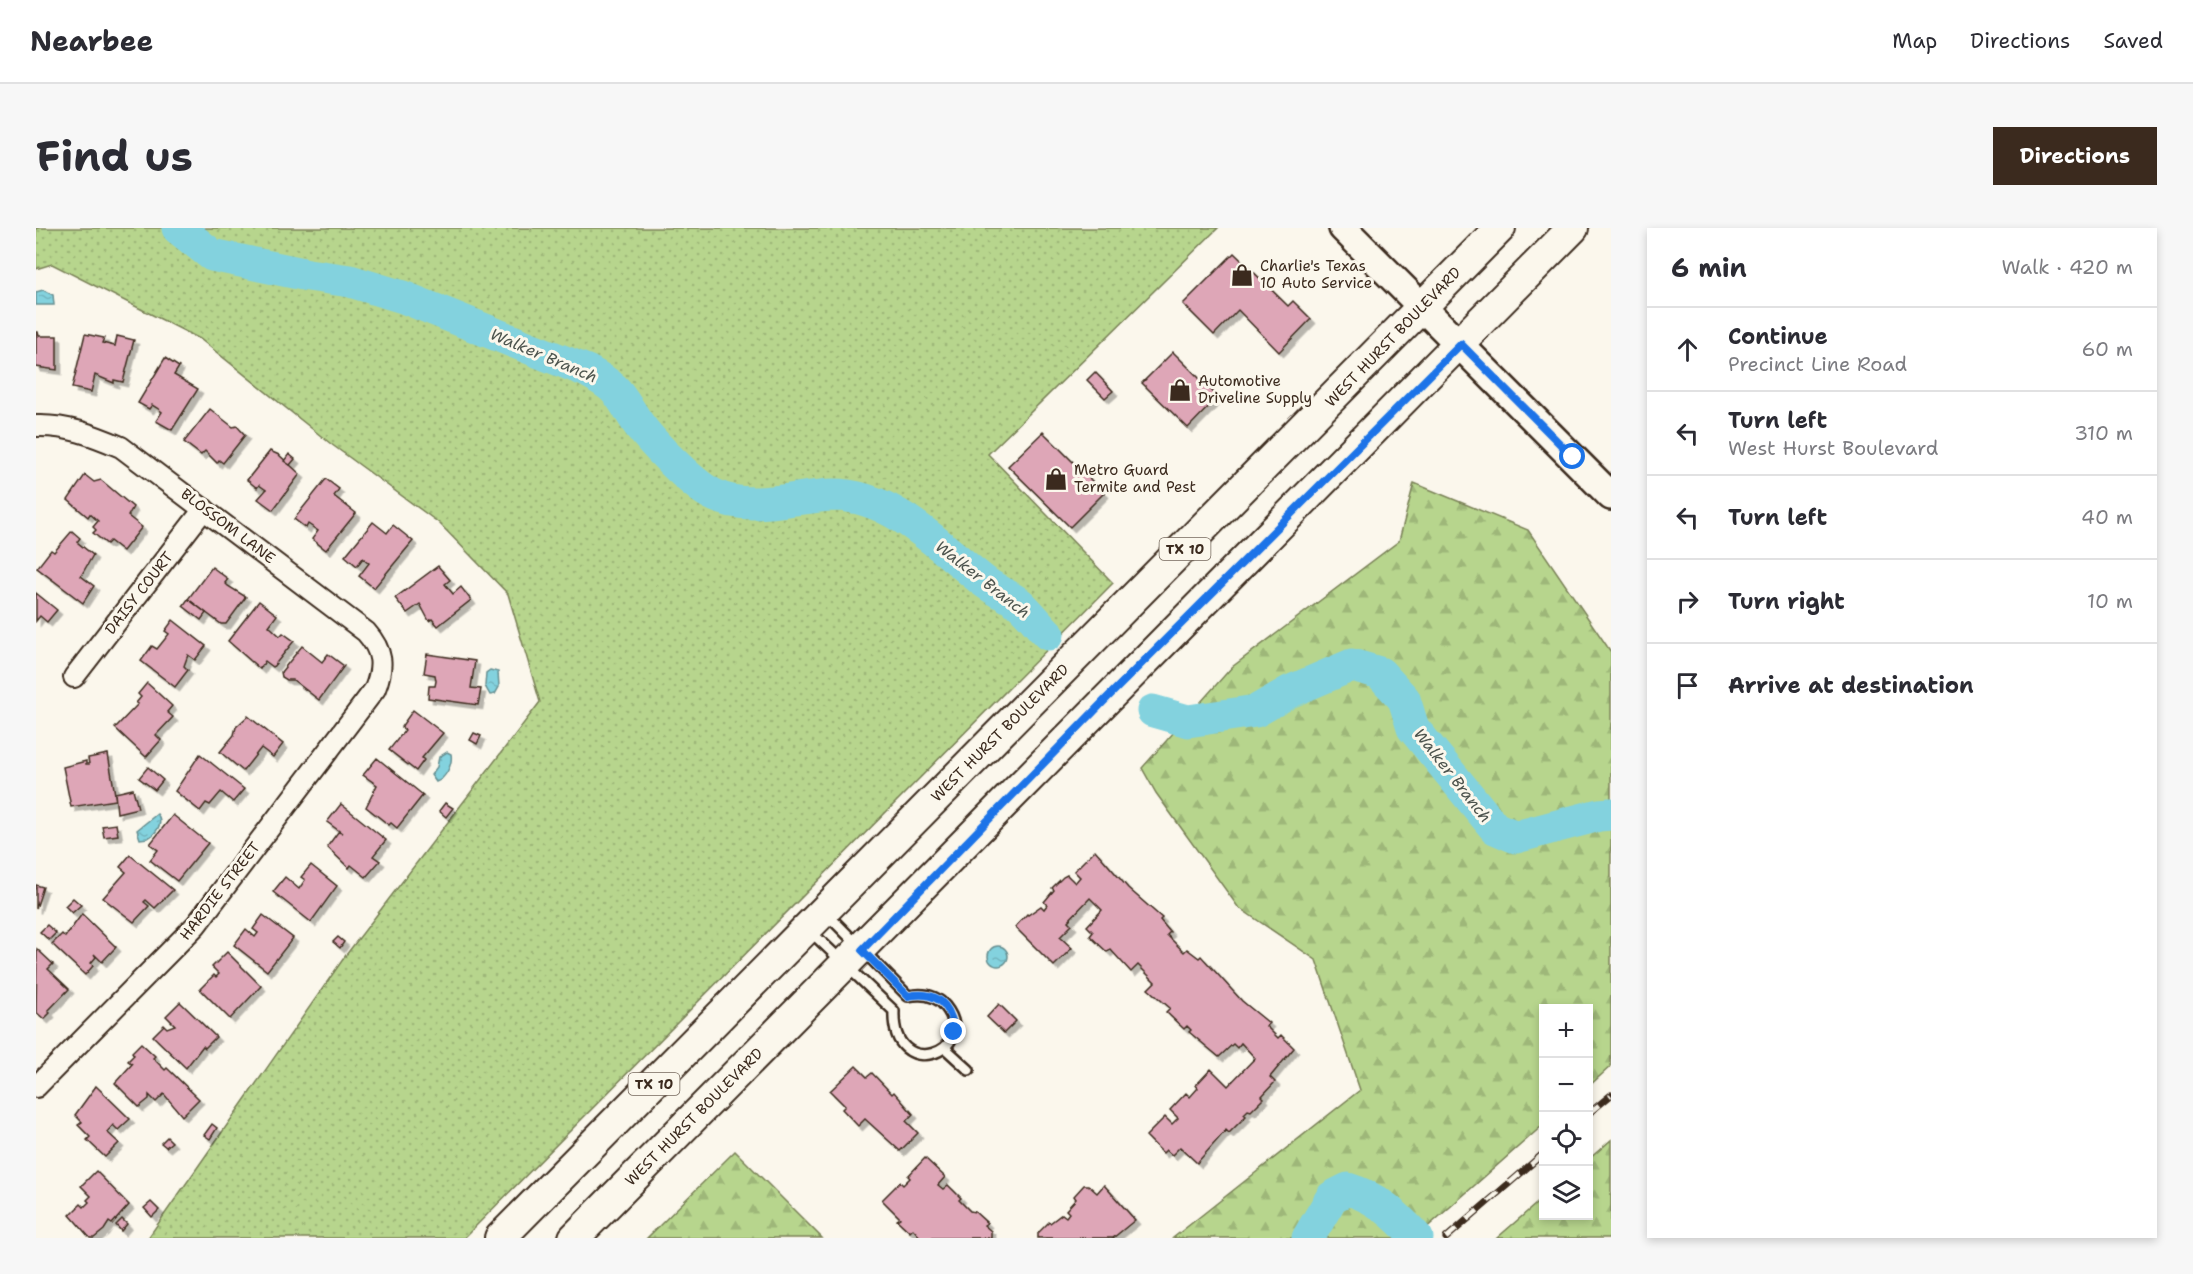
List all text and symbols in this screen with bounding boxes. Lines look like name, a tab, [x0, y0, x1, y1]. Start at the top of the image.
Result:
text: Nearbee	[30, 22, 153, 60]
text: Map	[1892, 27, 1937, 55]
text: Directions	[1970, 27, 2070, 55]
text: Saved	[2103, 27, 2163, 55]
button: Directions	[1993, 127, 2157, 185]
text: Find us	[36, 128, 193, 184]
text: 6 min	[1671, 250, 1747, 285]
text: Walk · 420 m	[2001, 254, 2133, 280]
place label: Charlie's Texas 10 Auto Service	[1260, 256, 1372, 293]
shop icon: Charlie's Texas 10 Auto Service	[1229, 262, 1255, 288]
street label: WEST HURST BOULEVARD	[1321, 263, 1465, 411]
text: Continue	[1728, 322, 1828, 351]
water label: Walker Branch	[487, 323, 601, 387]
icon: ahead	[1671, 333, 1704, 366]
text: 60 m	[2081, 336, 2133, 362]
text: Precinct Line Road	[1728, 351, 1907, 377]
place label: Automotive Driveline Supply	[1198, 371, 1312, 408]
shop icon: Automotive Driveline Supply	[1167, 377, 1193, 403]
text: Turn left	[1728, 406, 1827, 435]
icon: left	[1671, 417, 1704, 450]
text: 310 m	[2074, 420, 2133, 446]
text: West Hurst Boulevard	[1728, 435, 1938, 461]
route start	[1559, 443, 1585, 469]
place label: Metro Guard Termite and Pest	[1074, 460, 1196, 497]
shop icon: Metro Guard Termite and Pest	[1043, 466, 1069, 492]
street label: BLOSSOM LANE	[177, 484, 279, 568]
icon: left	[1671, 501, 1704, 534]
text: Turn left	[1728, 503, 1827, 532]
text: 40 m	[2081, 504, 2133, 530]
water label: Walker Branch	[931, 536, 1034, 623]
road number: TX 10	[1160, 538, 1210, 560]
street label: DAISY COURT	[100, 547, 178, 639]
icon: right	[1671, 585, 1704, 618]
text: Turn right	[1728, 587, 1845, 616]
text: 10 m	[2087, 588, 2133, 614]
street label: WEST HURST BOULEVARD	[927, 660, 1073, 806]
icon: arrive	[1671, 669, 1704, 702]
text: Arrive at destination	[1728, 671, 1974, 700]
water label: Walker Branch	[1409, 724, 1496, 827]
street label: HARDIE STREET	[175, 838, 265, 944]
map controls	[1539, 1004, 1593, 1220]
button: +	[1539, 1004, 1593, 1058]
route end	[940, 1018, 966, 1044]
street label: WEST HURST BOULEVARD	[621, 1044, 767, 1190]
button: −	[1539, 1058, 1593, 1112]
road number: TX 10	[628, 1073, 680, 1095]
button: locate	[1539, 1112, 1593, 1166]
button: layers	[1539, 1166, 1593, 1220]

